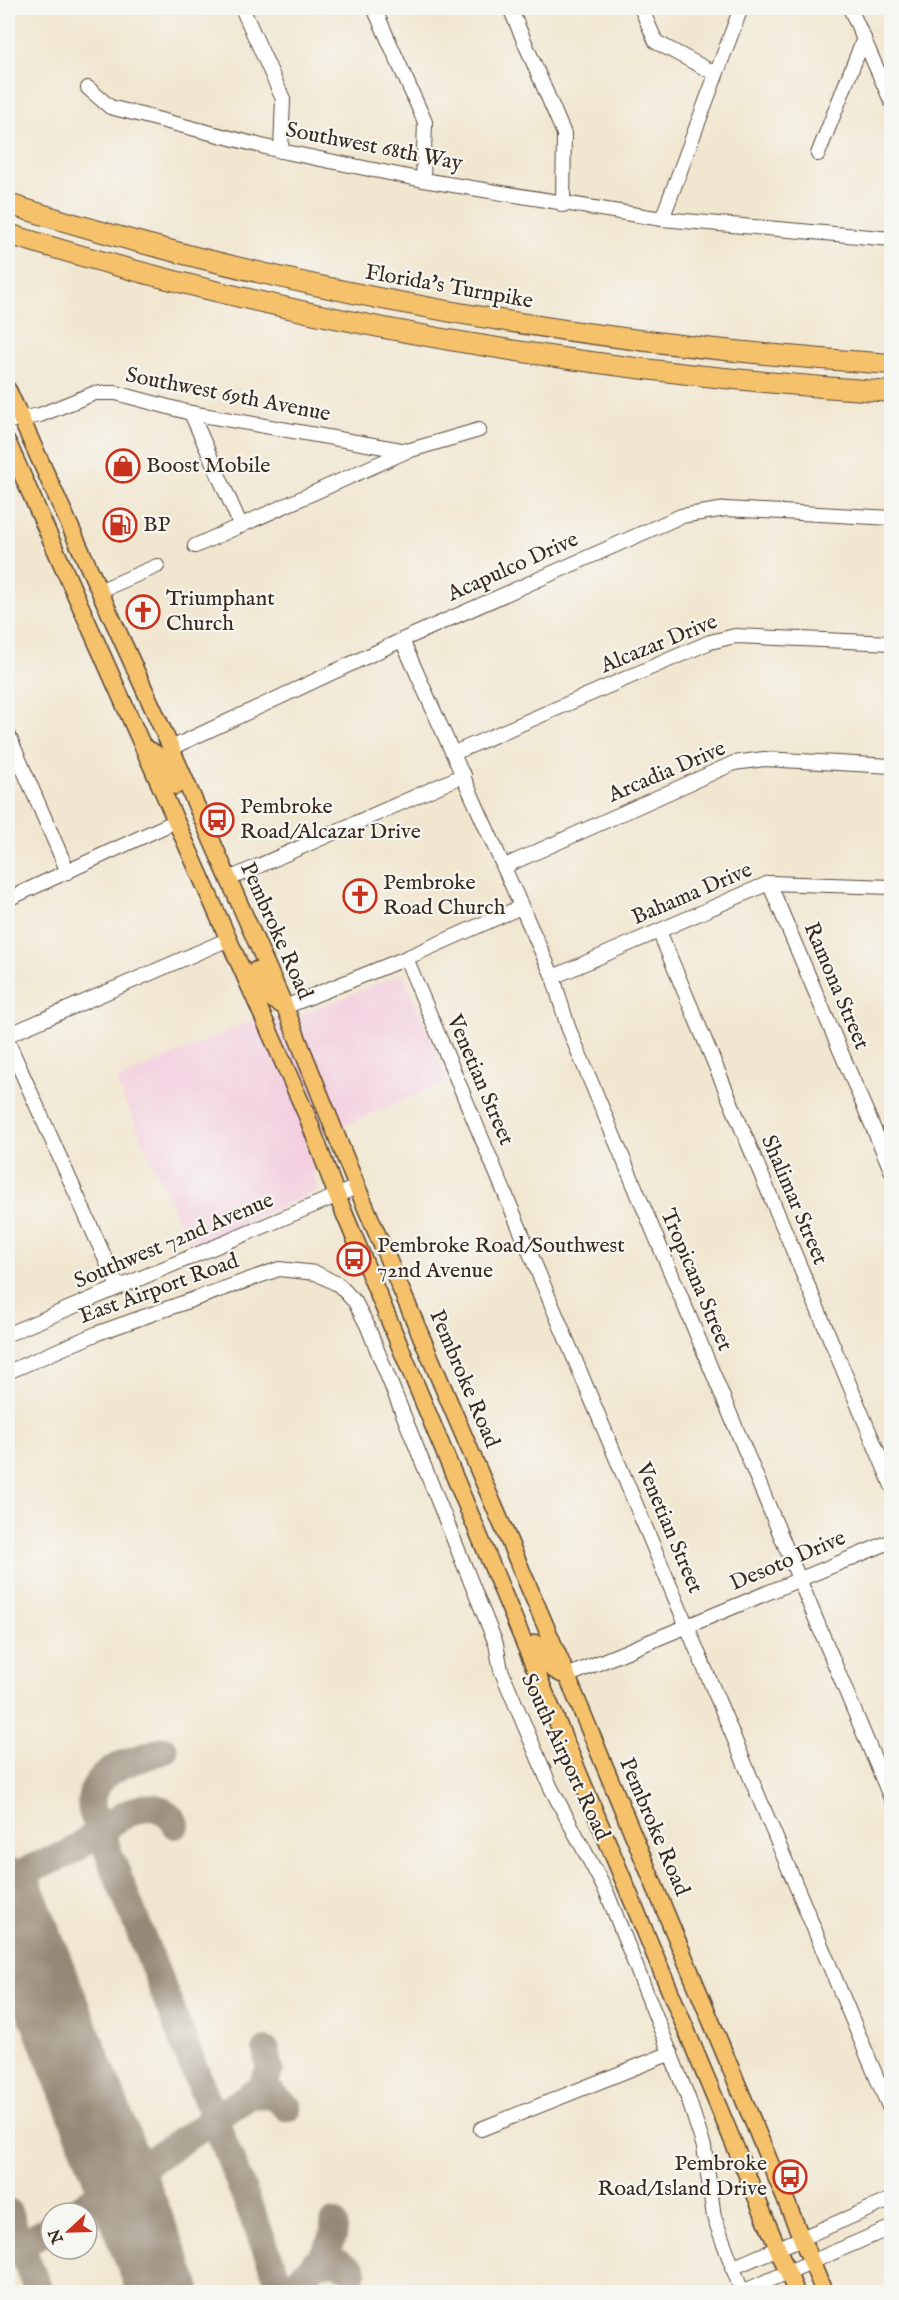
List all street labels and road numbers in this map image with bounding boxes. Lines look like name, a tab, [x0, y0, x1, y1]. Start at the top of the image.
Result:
street label: Southwest 68th Way	[283, 116, 465, 178]
street label: Florida's Turnpike	[363, 258, 535, 316]
street label: Southwest 69th Avenue	[123, 361, 333, 429]
street label: Acapulco Drive	[442, 526, 583, 609]
street label: Alcazar Drive	[596, 608, 722, 681]
street label: Arcadia Drive	[603, 735, 730, 810]
street label: Bahama Drive	[628, 856, 756, 932]
street label: Pembroke Road	[233, 858, 319, 1004]
street label: Ramona Street	[797, 918, 876, 1054]
street label: Venetian Street	[440, 1009, 520, 1150]
street label: Shalimar Street	[754, 1131, 834, 1270]
street label: Southwest 72nd Avenue	[70, 1186, 278, 1296]
street label: Tropicana Street	[654, 1205, 739, 1356]
street label: East Airport Road	[75, 1247, 243, 1331]
street label: Pembroke Road	[422, 1306, 506, 1452]
street label: Venetian Street	[629, 1457, 709, 1598]
street label: Desoto Drive	[726, 1524, 850, 1598]
street label: South Airport Road	[514, 1669, 616, 1845]
street label: Pembroke Road	[612, 1754, 696, 1900]

